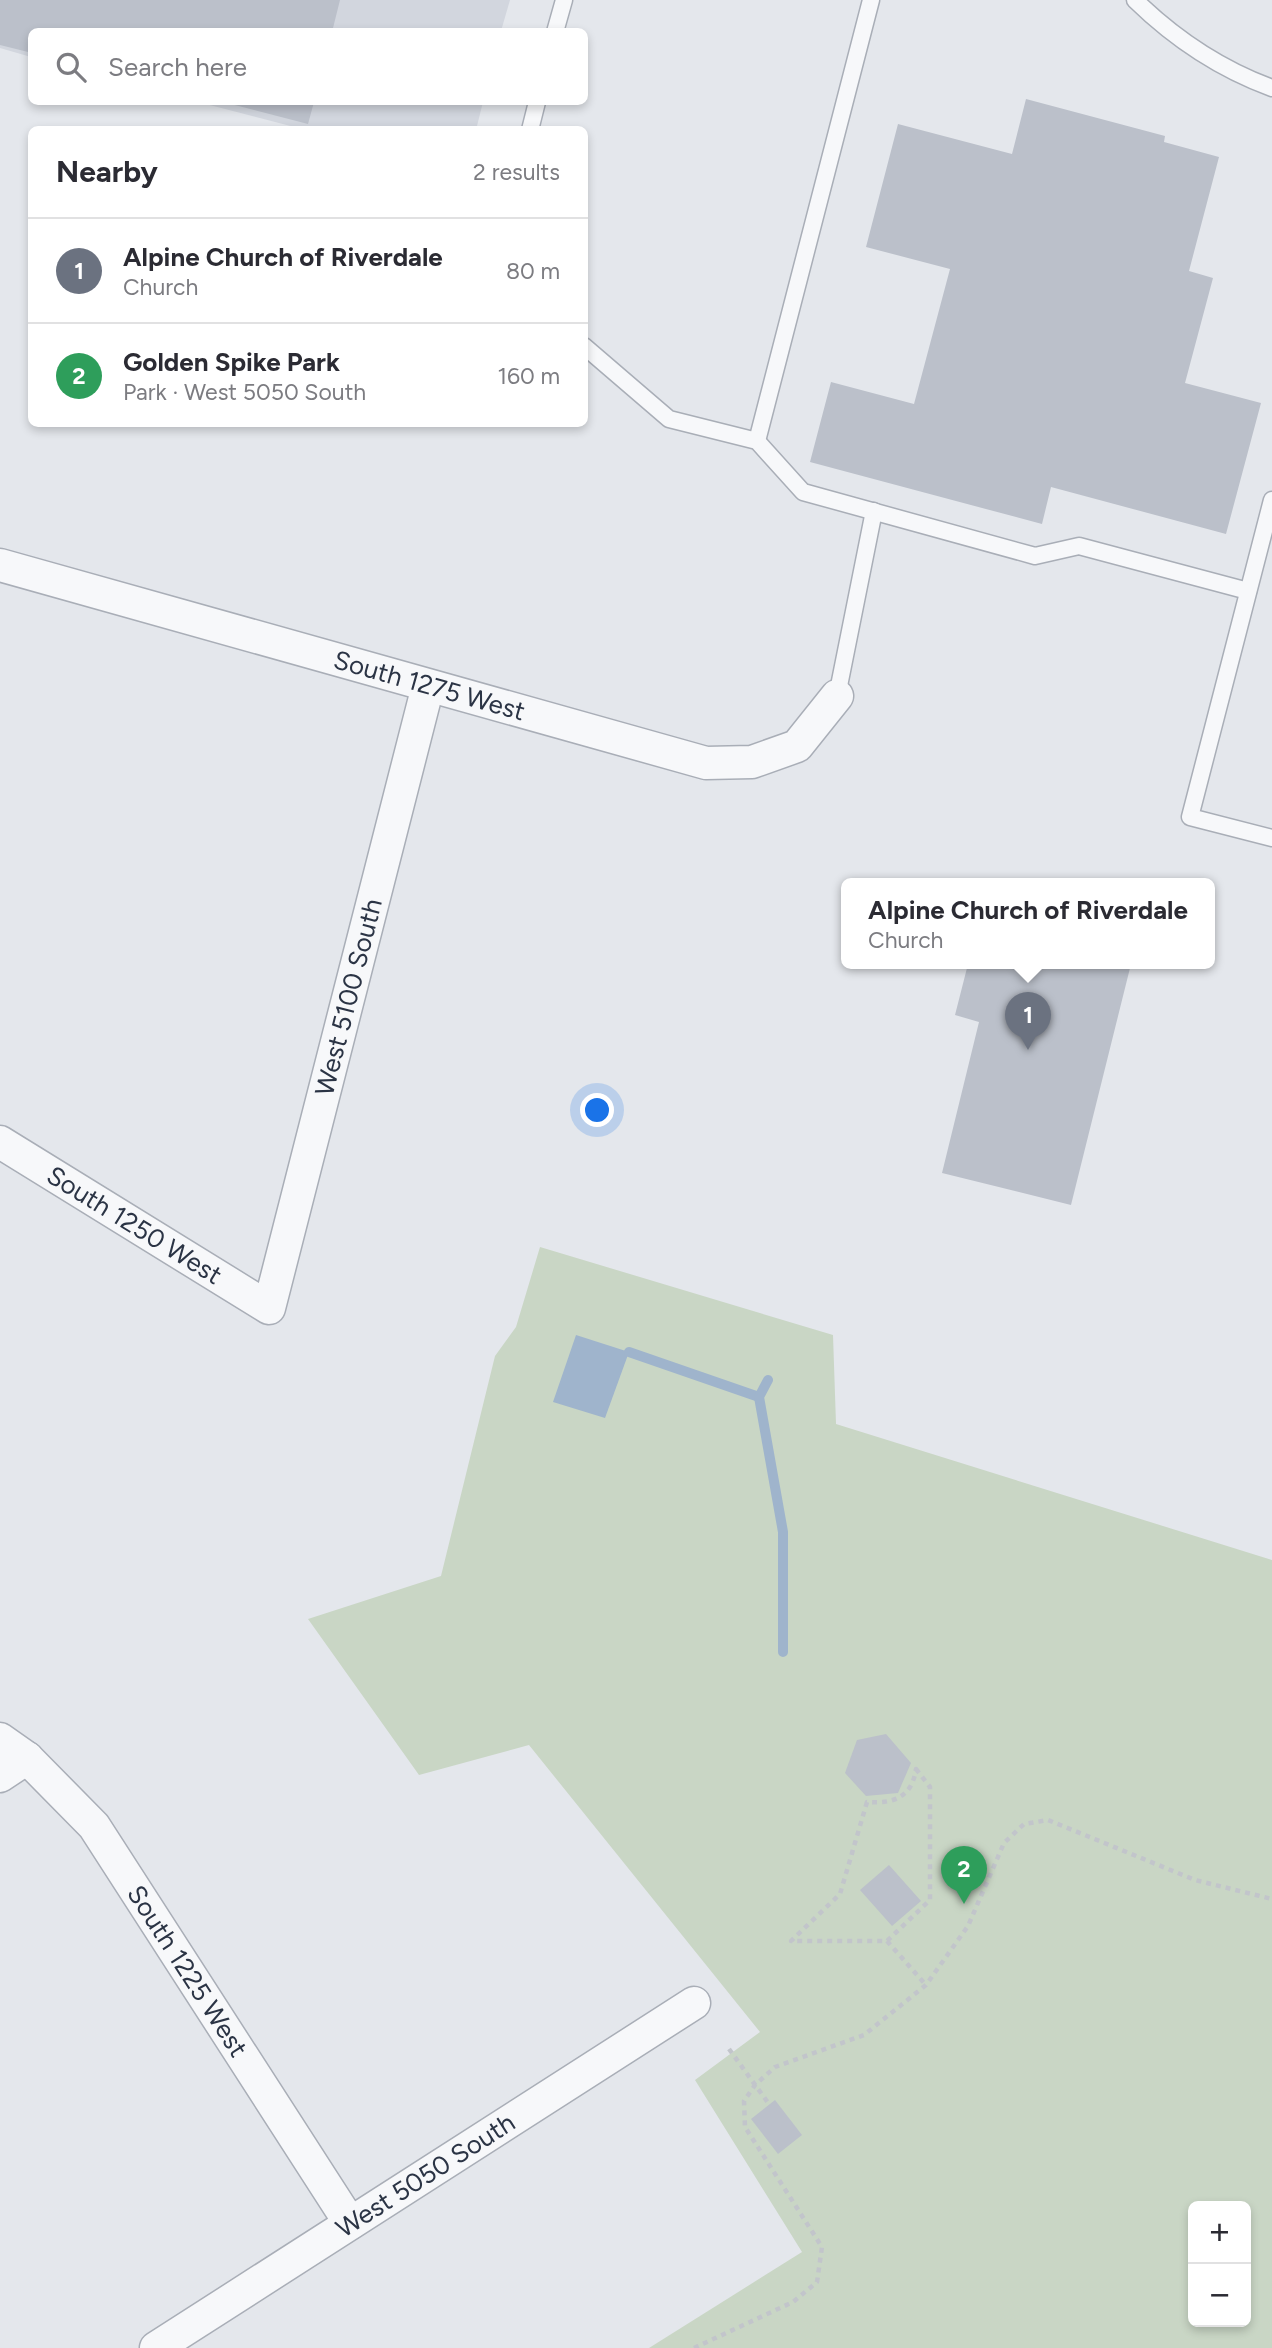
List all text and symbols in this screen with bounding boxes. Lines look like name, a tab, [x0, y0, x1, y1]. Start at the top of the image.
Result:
search box	[28, 28, 588, 105]
icon: search	[52, 48, 90, 86]
text: Search here	[108, 51, 247, 83]
text: Nearby	[56, 153, 158, 190]
text: 2 results	[473, 158, 560, 186]
text: Alpine Church of Riverdale	[123, 241, 443, 273]
text: 1	[74, 257, 84, 285]
text: 80 m	[506, 257, 560, 285]
text: Church	[123, 273, 198, 301]
text: Golden Spike Park	[123, 346, 340, 378]
text: 2	[72, 362, 86, 390]
text: 160 m	[497, 362, 560, 390]
text: Park · West 5050 South	[123, 378, 366, 406]
street label: South 1275 West	[330, 643, 529, 727]
popup	[841, 878, 1215, 969]
text: Alpine Church of Riverdale	[868, 894, 1188, 926]
street label: West 5100 South	[308, 895, 389, 1099]
text: Church	[868, 926, 943, 954]
pin: 1	[1005, 992, 1051, 1050]
your location	[580, 1093, 614, 1127]
street label: South 1250 West	[41, 1159, 228, 1291]
pin: 2	[941, 1846, 987, 1904]
street label: South 1225 West	[120, 1879, 255, 2063]
street label: West 5050 South	[330, 2106, 521, 2244]
map controls	[1188, 2201, 1251, 2327]
button: +	[1188, 2201, 1251, 2264]
button: −	[1188, 2264, 1251, 2327]

